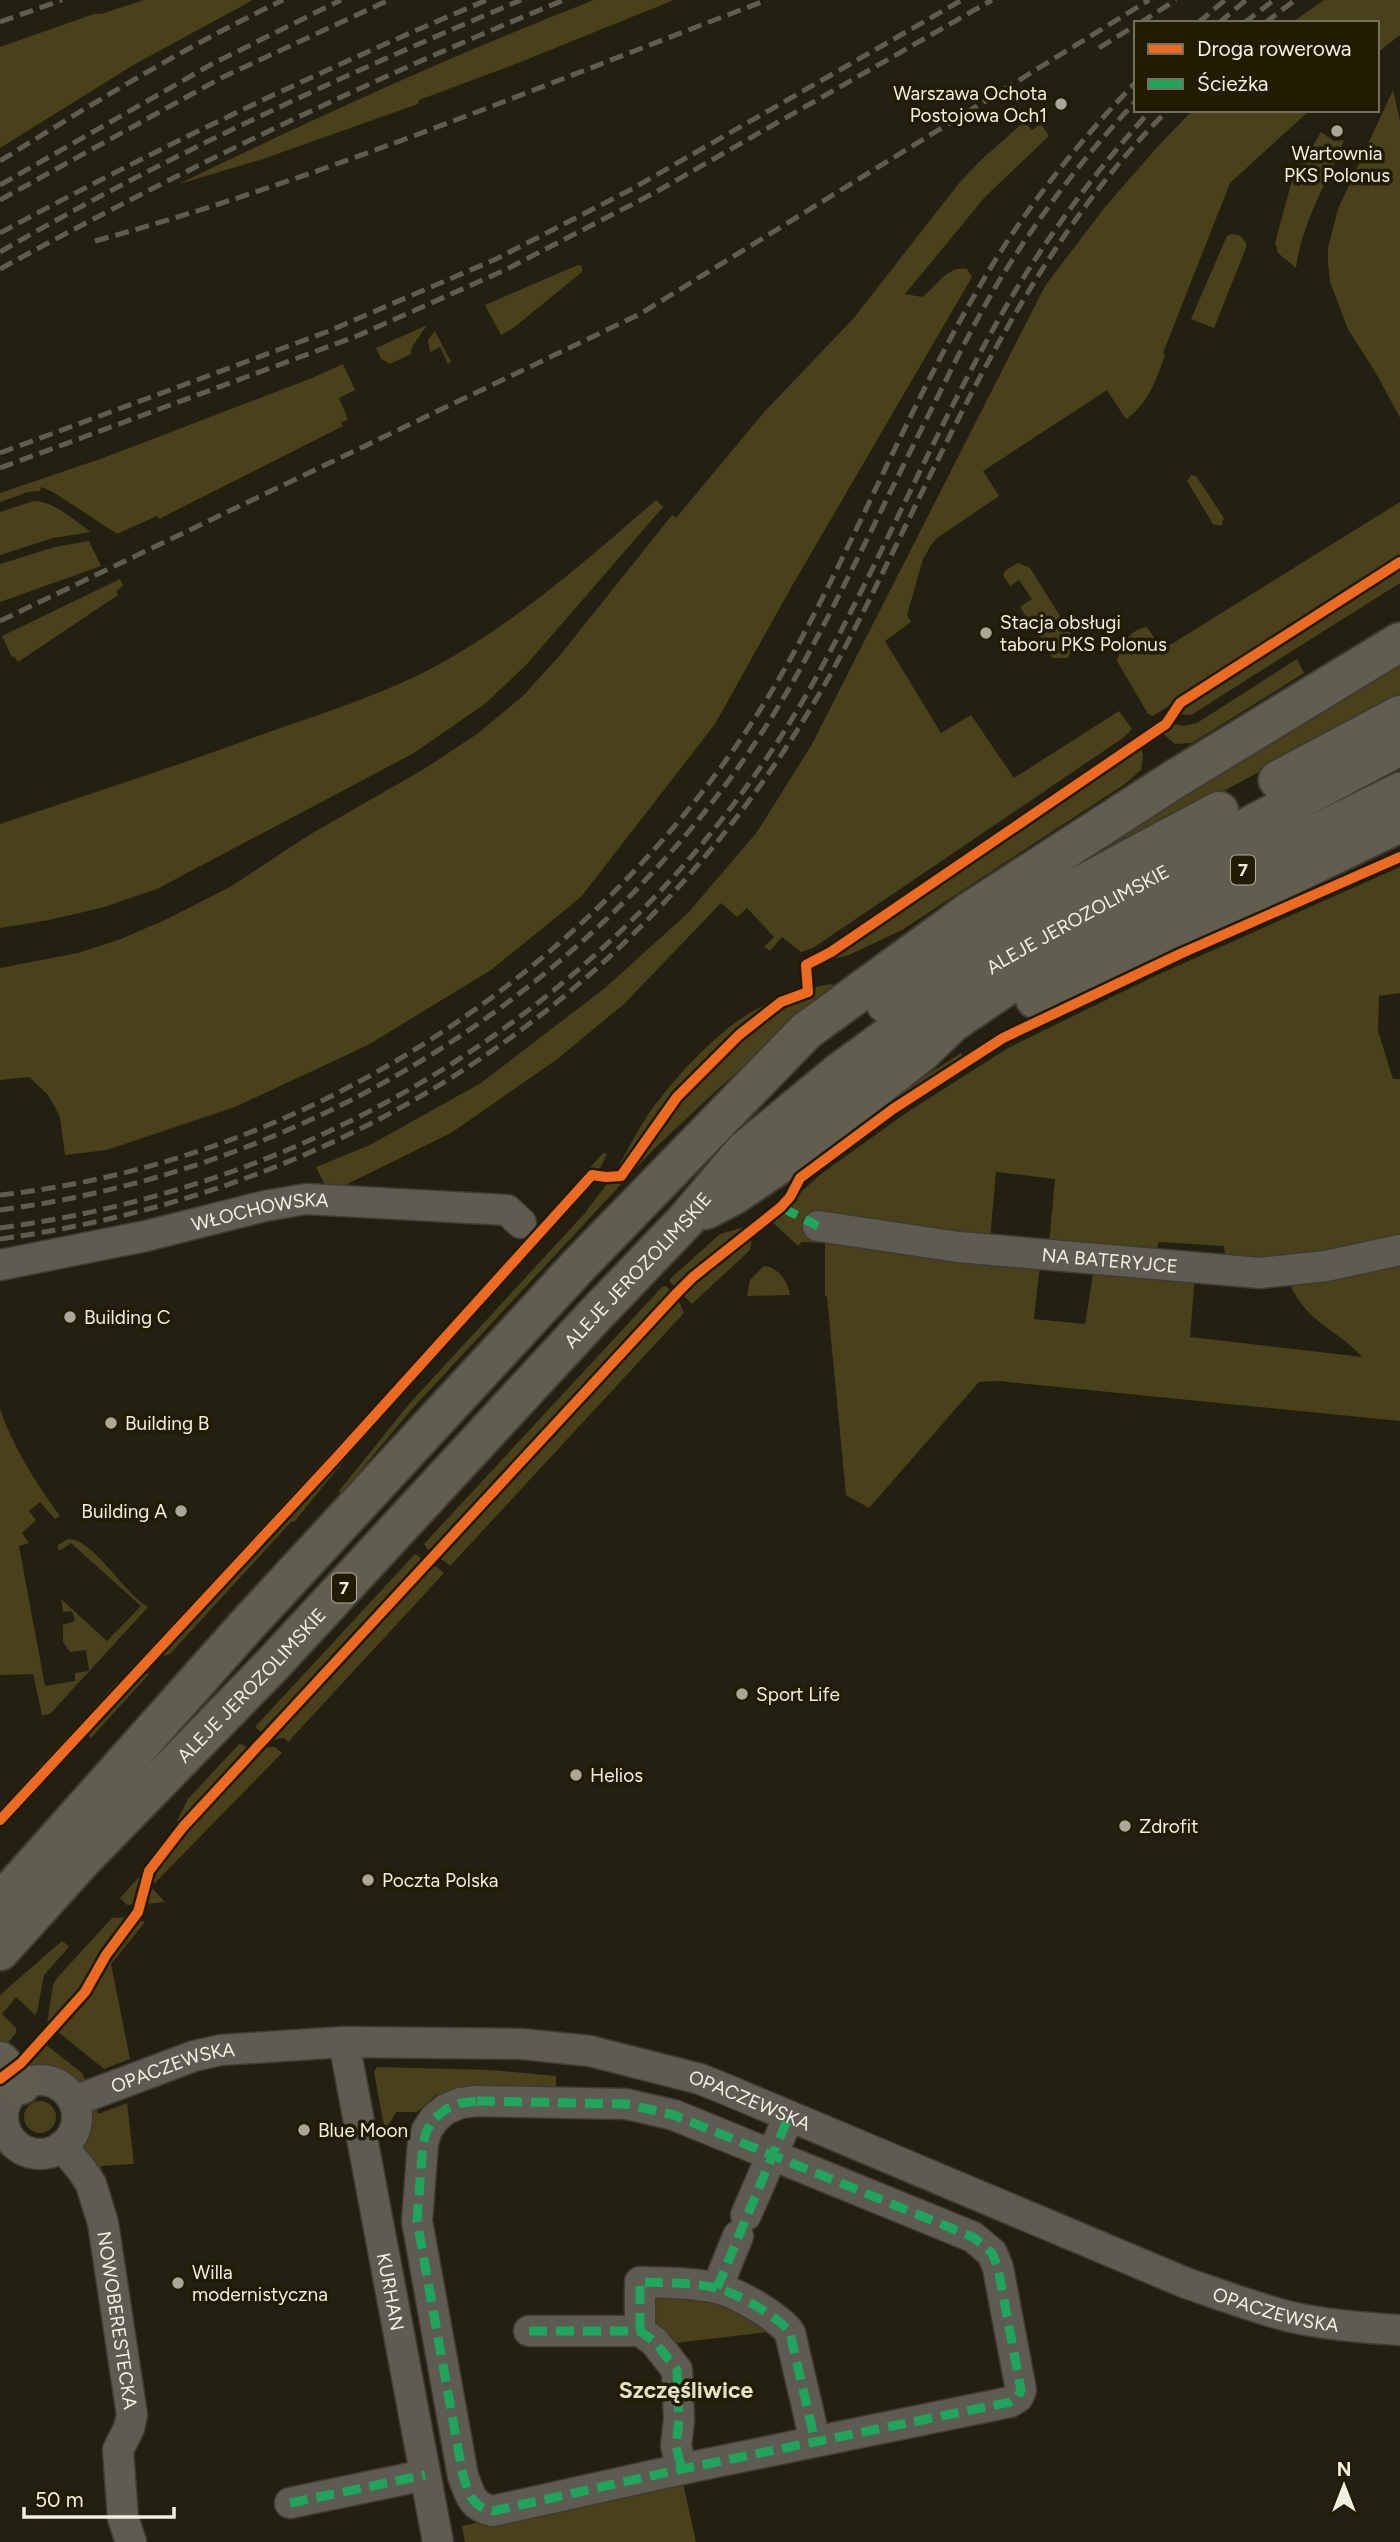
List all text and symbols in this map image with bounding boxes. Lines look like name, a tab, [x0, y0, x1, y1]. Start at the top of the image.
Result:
legend	[1134, 21, 1379, 112]
text: Droga rowerowa	[1197, 36, 1352, 61]
text: Ścieżka	[1197, 71, 1269, 96]
place label: Warszawa Ochota Postojowa Och1	[893, 82, 1047, 127]
marker: Warszawa Ochota Postojowa Och1	[1053, 96, 1069, 112]
marker: Wartownia PKS Polonus	[1329, 123, 1345, 139]
place label: Wartownia PKS Polonus	[1284, 142, 1390, 187]
place label: Stacja obsługi taboru PKS Polonus	[1000, 611, 1167, 656]
marker: Stacja obsługi taboru PKS Polonus	[978, 625, 994, 641]
road number: 7	[1231, 856, 1255, 884]
street label: ALEJE JEROZOLIMSKIE	[982, 859, 1173, 979]
street label: WŁOCHOWSKA	[189, 1187, 329, 1236]
street label: ALEJE JEROZOLIMSKIE	[559, 1187, 716, 1353]
street label: NA BATERYJCE	[1041, 1243, 1179, 1277]
place label: Building C	[84, 1306, 171, 1329]
marker: Building C	[62, 1309, 78, 1325]
place label: Building B	[125, 1412, 209, 1435]
marker: Building B	[103, 1415, 119, 1431]
place label: Building A	[81, 1500, 167, 1523]
marker: Building A	[173, 1503, 189, 1519]
road number: 7	[332, 1574, 356, 1602]
street label: ALEJE JEROZOLIMSKIE	[172, 1603, 331, 1767]
place label: Sport Life	[756, 1683, 840, 1706]
marker: Sport Life	[734, 1686, 750, 1702]
place label: Helios	[590, 1764, 643, 1787]
marker: Helios	[568, 1767, 584, 1783]
place label: Zdrofit	[1139, 1815, 1198, 1838]
marker: Zdrofit	[1117, 1818, 1133, 1834]
place label: Poczta Polska	[382, 1869, 499, 1892]
marker: Poczta Polska	[360, 1872, 376, 1888]
street label: OPACZEWSKA	[108, 2038, 236, 2098]
street label: OPACZEWSKA	[687, 2065, 814, 2135]
place label: Blue Moon	[318, 2119, 408, 2142]
marker: Blue Moon	[296, 2122, 312, 2138]
street label: NOWOBERESTECKA	[93, 2230, 143, 2411]
street label: KURHAN	[372, 2251, 410, 2332]
place label: Willa modernistyczna	[192, 2261, 328, 2306]
marker: Willa modernistyczna	[170, 2275, 186, 2291]
street label: OPACZEWSKA	[1210, 2282, 1340, 2336]
district label: Szczęśliwice	[619, 2376, 754, 2404]
north arrow	[1309, 2451, 1379, 2521]
text: N	[1337, 2458, 1351, 2481]
scale bar	[24, 2476, 175, 2520]
text: 50 m	[35, 2487, 84, 2512]

